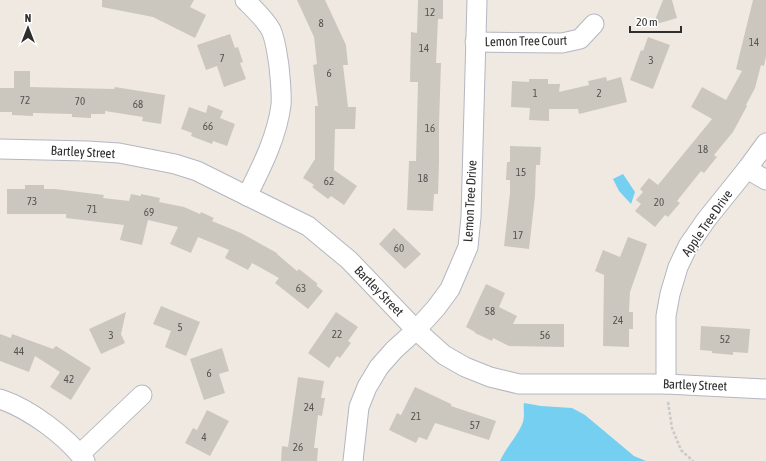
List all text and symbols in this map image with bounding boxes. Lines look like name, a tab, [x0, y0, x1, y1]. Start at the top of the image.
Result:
house number: 12	[425, 6, 435, 18]
north arrow	[8, 8, 48, 48]
scale bar	[630, 8, 681, 34]
text: N	[25, 12, 31, 24]
text: 20 m	[636, 15, 658, 29]
house number: 8	[318, 17, 324, 29]
street label: Lemon Tree Court	[485, 33, 568, 49]
house number: 14	[749, 36, 759, 48]
house number: 14	[419, 42, 429, 54]
house number: 7	[219, 52, 225, 64]
house number: 3	[648, 54, 654, 66]
house number: 6	[326, 67, 332, 79]
house number: 1	[532, 87, 538, 99]
house number: 2	[596, 87, 602, 99]
house number: 72	[20, 94, 30, 106]
house number: 70	[75, 95, 85, 107]
house number: 68	[133, 98, 143, 110]
house number: 66	[203, 120, 213, 132]
house number: 16	[425, 122, 435, 134]
street label: Bartley Street	[50, 143, 116, 161]
house number: 18	[698, 143, 708, 155]
street label: Lemon Tree Drive	[460, 160, 480, 242]
house number: 15	[516, 166, 526, 178]
house number: 18	[418, 172, 428, 184]
house number: 62	[324, 175, 334, 187]
street label: Apple Tree Drive	[679, 187, 735, 259]
house number: 73	[27, 195, 37, 207]
house number: 20	[654, 196, 664, 208]
house number: 71	[87, 203, 97, 215]
house number: 69	[144, 206, 154, 218]
house number: 17	[513, 229, 523, 241]
house number: 60	[394, 242, 404, 254]
street label: Bartley Street	[351, 263, 407, 320]
house number: 63	[296, 282, 306, 294]
house number: 58	[485, 305, 495, 317]
house number: 24	[613, 314, 623, 326]
house number: 5	[177, 321, 183, 333]
house number: 22	[332, 328, 342, 340]
house number: 3	[108, 329, 114, 341]
house number: 56	[540, 329, 550, 341]
house number: 52	[720, 333, 730, 345]
house number: 44	[14, 345, 24, 357]
house number: 6	[206, 367, 212, 379]
house number: 42	[64, 373, 74, 385]
street label: Bartley Street	[663, 376, 728, 394]
house number: 24	[304, 401, 314, 413]
house number: 21	[411, 410, 421, 422]
house number: 57	[470, 419, 480, 431]
house number: 4	[201, 431, 207, 443]
house number: 26	[293, 441, 303, 453]

